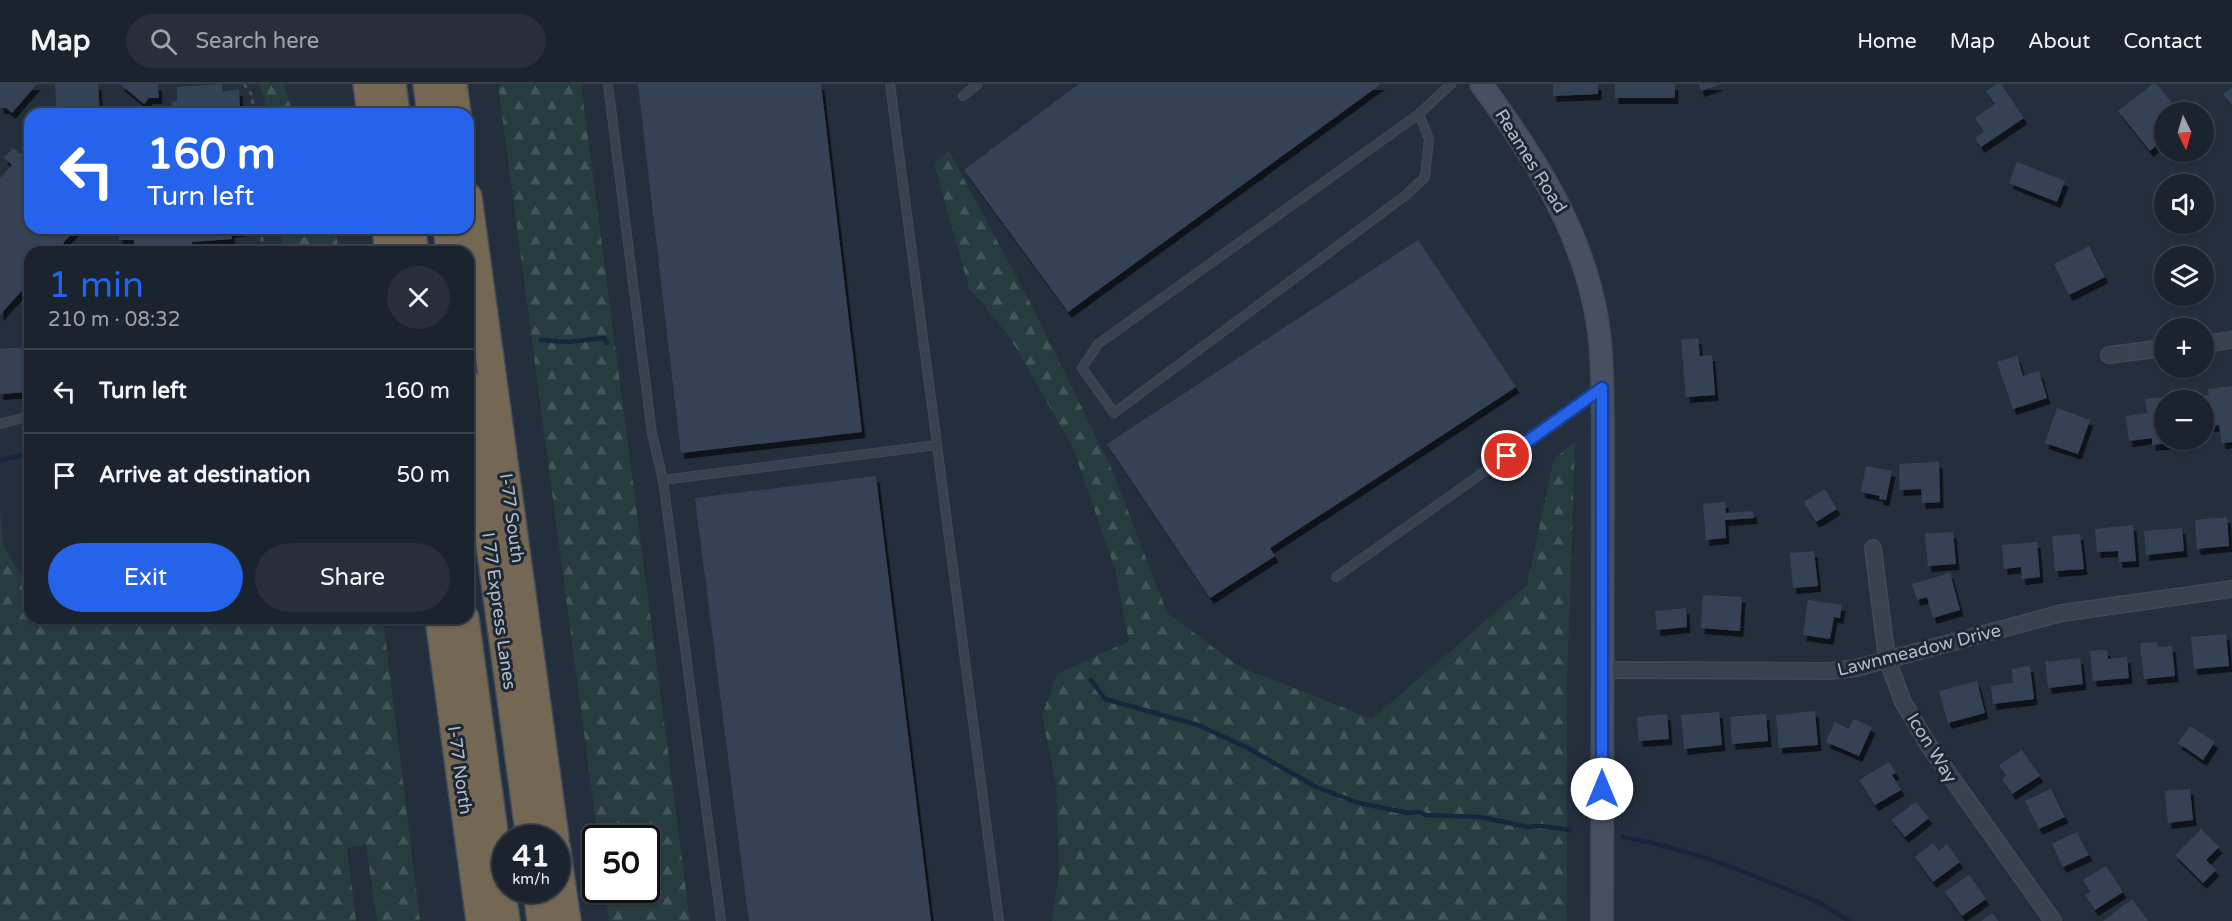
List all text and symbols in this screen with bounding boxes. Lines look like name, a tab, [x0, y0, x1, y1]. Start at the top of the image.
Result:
search box	[126, 14, 546, 68]
text: Map	[30, 24, 90, 58]
icon: search	[147, 25, 180, 58]
text: Search here	[195, 28, 319, 54]
text: Home	[1857, 29, 1917, 54]
text: Map	[1950, 29, 1995, 54]
text: About	[2028, 29, 2090, 54]
text: Contact	[2123, 29, 2202, 54]
north arrow	[2154, 102, 2214, 162]
map controls	[2154, 102, 2214, 450]
street label: Reames Road	[1490, 105, 1572, 217]
text: 160 m	[147, 129, 276, 180]
icon: left	[48, 132, 126, 210]
button: sound	[2154, 174, 2214, 234]
text: Turn left	[147, 180, 254, 213]
button: layers	[2154, 246, 2214, 306]
text: 1 min	[48, 264, 144, 307]
button: close	[387, 266, 450, 329]
text: 210 m · 08:32	[48, 308, 180, 332]
button: +	[2154, 318, 2214, 378]
icon: left	[48, 375, 81, 408]
text: Turn left	[99, 378, 187, 404]
text: 160 m	[383, 378, 450, 404]
button: −	[2154, 390, 2214, 450]
pin	[1481, 430, 1532, 481]
icon: arrive	[1490, 439, 1523, 472]
icon: arrive	[48, 459, 81, 492]
text: Arrive at destination	[99, 462, 310, 488]
text: 50 m	[396, 462, 450, 488]
street label: I-77 South	[495, 472, 529, 564]
street label: I 77 Express Lanes	[477, 531, 521, 691]
button: Exit	[48, 543, 243, 612]
button: Share	[255, 543, 450, 612]
street label: Lawnmeadow Drive	[1835, 619, 2003, 681]
street label: Icon Way	[1902, 709, 1962, 787]
street label: I-77 North	[443, 724, 477, 816]
position arrow	[1570, 757, 1634, 821]
speed limit sign: 50	[582, 825, 660, 903]
text: 41	[512, 838, 550, 875]
text: km/h	[512, 870, 550, 888]

